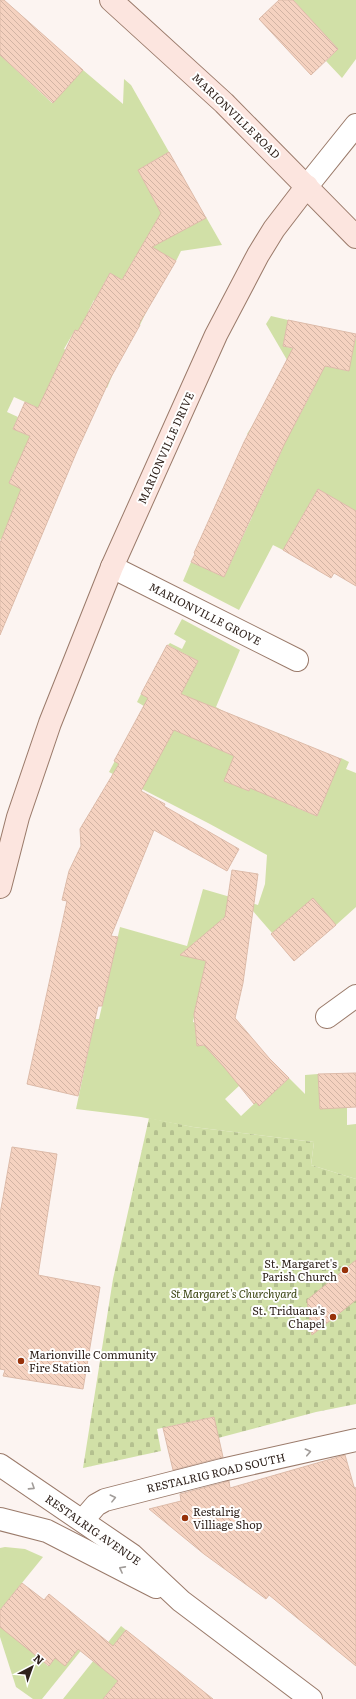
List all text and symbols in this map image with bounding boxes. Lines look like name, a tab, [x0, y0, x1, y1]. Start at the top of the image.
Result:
street label: MARIONVILLE ROAD	[189, 69, 284, 162]
street label: MARIONVILLE DRIVE	[133, 389, 197, 506]
street label: MARIONVILLE GROVE	[147, 578, 264, 648]
place label: St. Margaret's Parish Church	[262, 1255, 337, 1284]
marker: St. Margaret's Parish Church	[340, 1265, 350, 1275]
park label: St Margaret's Churchyard	[171, 1285, 298, 1301]
place label: St. Triduana's Chapel	[252, 1302, 325, 1331]
marker: St. Triduana's Chapel	[328, 1312, 338, 1322]
place label: Marionville Community Fire Station	[29, 1346, 157, 1375]
marker: Marionville Community Fire Station	[16, 1356, 26, 1366]
street label: RESTALRIG ROAD SOUTH	[145, 1448, 287, 1496]
one-way arrow	[305, 1448, 311, 1456]
one-way arrow	[28, 1482, 35, 1490]
street label: RESTALRIG AVENUE	[42, 1490, 145, 1568]
one-way arrow	[110, 1494, 117, 1502]
place label: Restalrig Villiage Shop	[193, 1503, 263, 1532]
marker: Restalrig Villiage Shop	[180, 1513, 190, 1523]
one-way arrow	[119, 1567, 127, 1574]
north arrow	[12, 1647, 52, 1687]
text: N	[30, 1650, 48, 1668]

